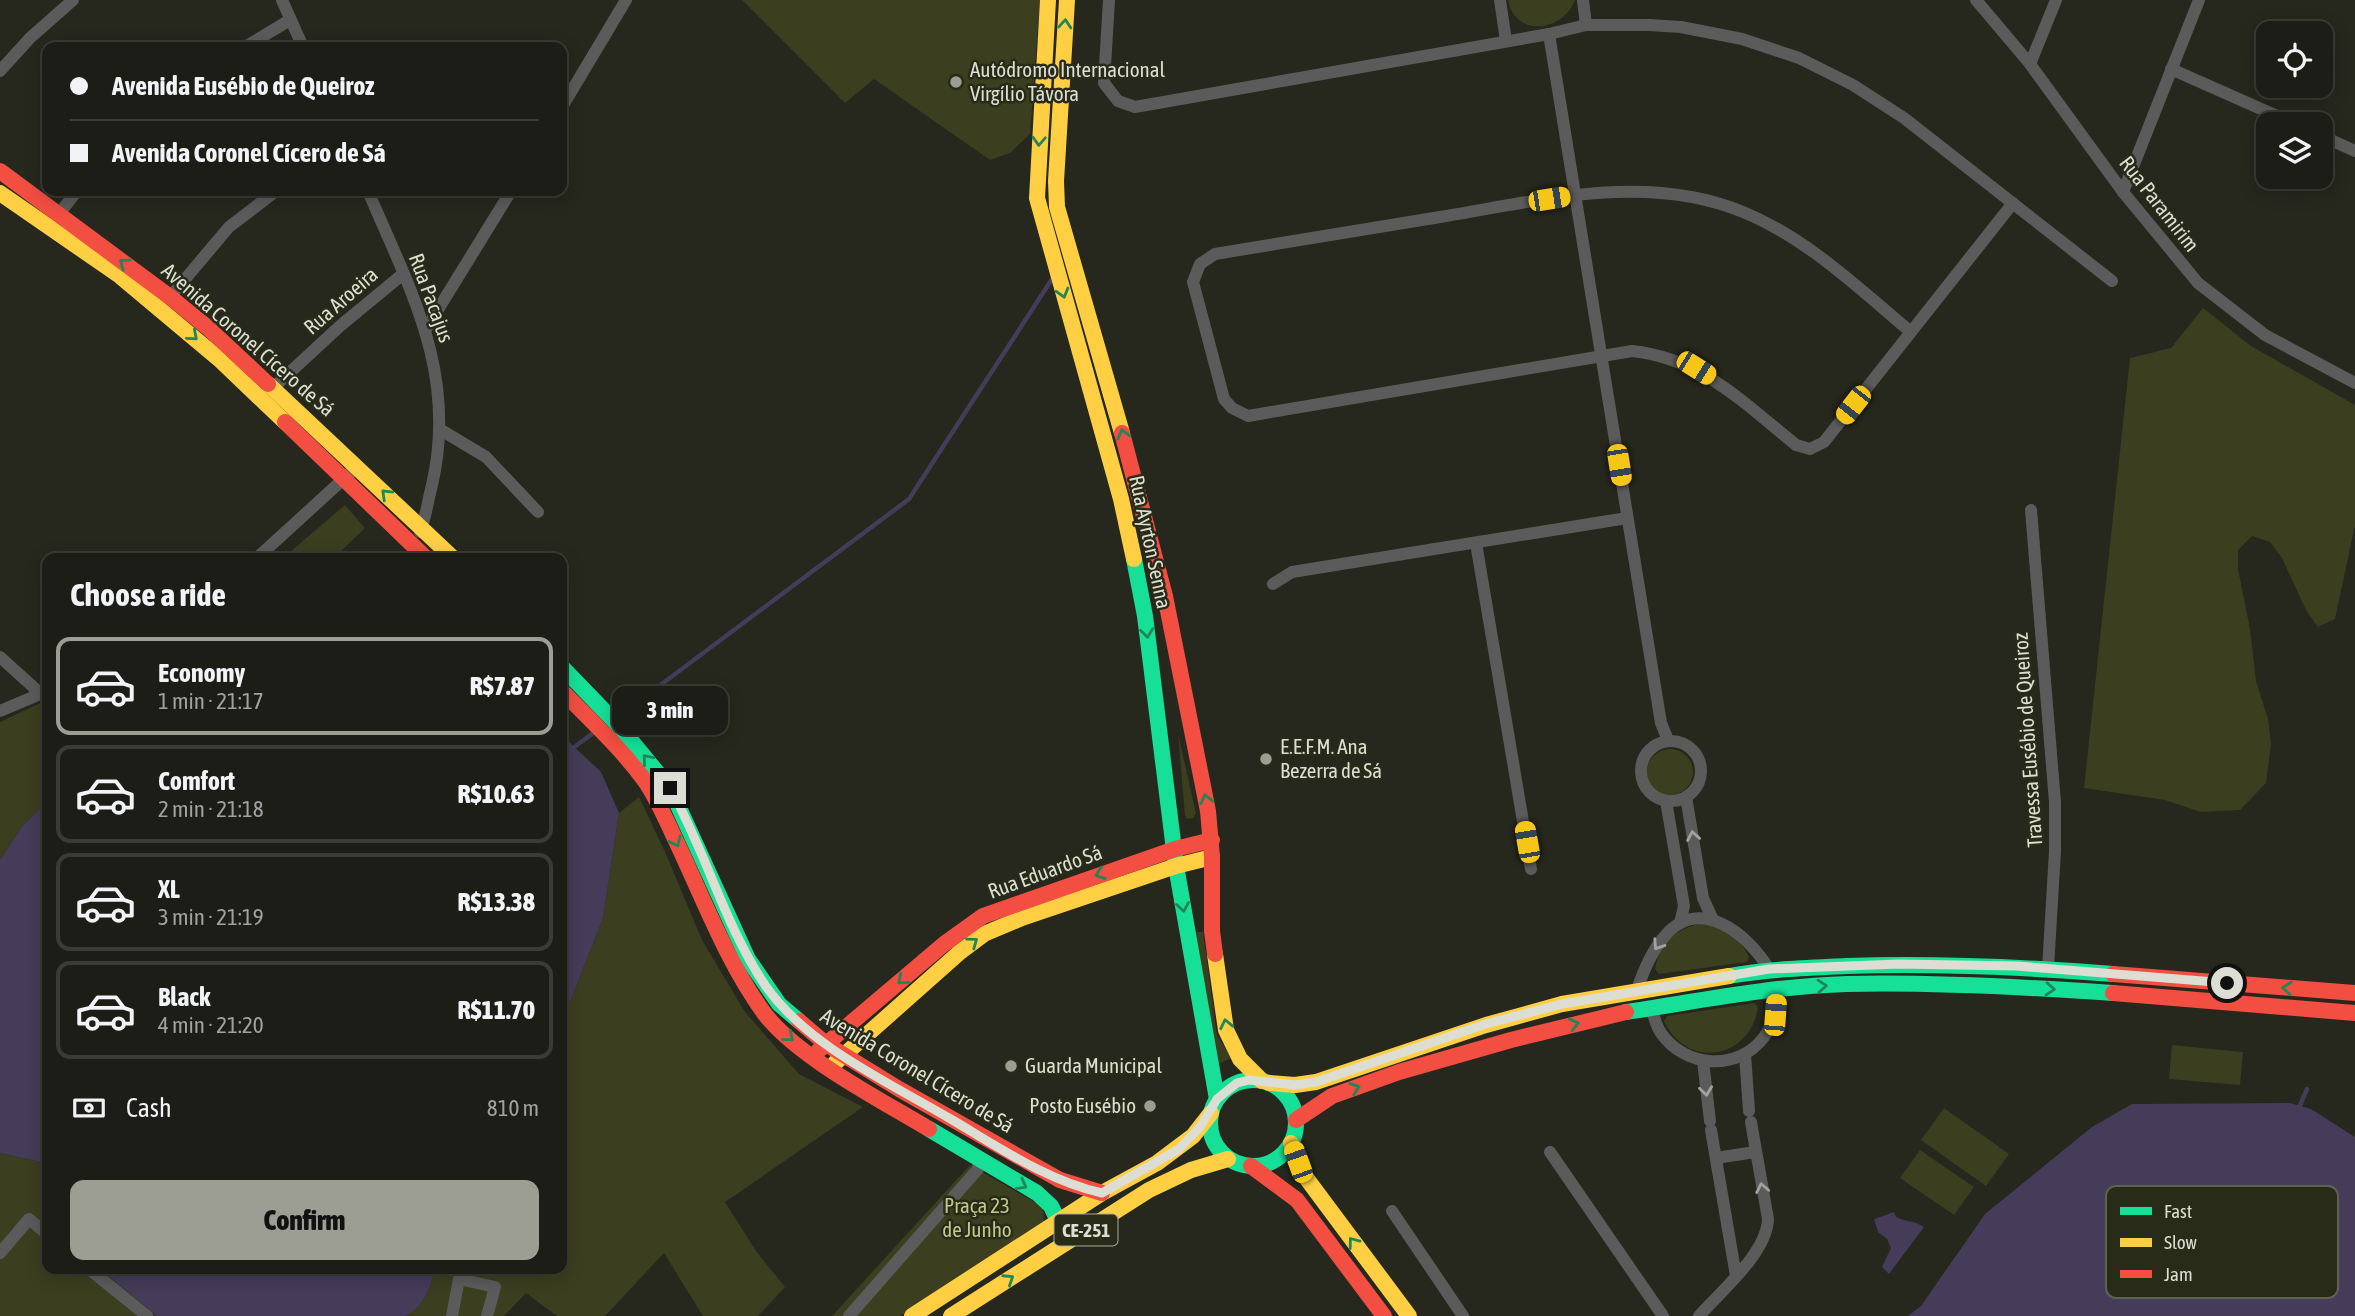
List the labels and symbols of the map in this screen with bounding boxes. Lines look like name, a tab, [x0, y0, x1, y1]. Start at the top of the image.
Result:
one-way arrow	[1057, 18, 1072, 29]
place label: Autódromo Internacional Virgílio Távora	[970, 57, 1166, 105]
marker: Autódromo Internacional Virgílio Távora	[948, 74, 964, 90]
one-way arrow	[1032, 136, 1047, 147]
street label: Rua Paramirim	[2115, 151, 2205, 256]
car	[1527, 185, 1572, 213]
street label: Rua Pacajus	[405, 250, 459, 345]
one-way arrow	[119, 258, 132, 271]
street label: Avenida Coronel Cícero de Sá	[157, 258, 340, 421]
street label: Rua Aroeira	[299, 262, 382, 339]
one-way arrow	[1055, 287, 1070, 299]
one-way arrow	[185, 328, 198, 340]
car	[1673, 348, 1720, 388]
car	[1832, 382, 1875, 428]
one-way arrow	[1116, 428, 1131, 440]
car	[1606, 443, 1633, 487]
street label: Rua Ayrton Senna	[1125, 473, 1177, 611]
one-way arrow	[381, 489, 394, 502]
one-way arrow	[1140, 627, 1155, 639]
street label: Travessa Eusébio de Queiroz	[2008, 632, 2046, 848]
callout: 3 min	[612, 686, 728, 736]
place label: E.E.F.M. Ana Bezerra de Sá	[1280, 734, 1382, 782]
marker: E.E.F.M. Ana Bezerra de Sá	[1258, 751, 1274, 767]
one-way arrow	[643, 754, 655, 767]
route end	[654, 772, 686, 804]
one-way arrow	[1199, 793, 1214, 805]
car	[1514, 819, 1541, 865]
one-way arrow	[1686, 830, 1701, 842]
one-way arrow	[668, 835, 682, 847]
street label: Rua Eduardo Sá	[984, 839, 1105, 903]
one-way arrow	[1094, 866, 1107, 880]
one-way arrow	[1175, 901, 1190, 913]
one-way arrow	[965, 938, 978, 951]
one-way arrow	[1654, 938, 1667, 951]
route start	[2211, 967, 2243, 999]
one-way arrow	[897, 972, 910, 984]
one-way arrow	[1817, 979, 1828, 994]
one-way arrow	[2044, 981, 2055, 996]
one-way arrow	[2281, 981, 2292, 996]
car	[1764, 993, 1787, 1037]
street label: Avenida Coronel Cícero de Sá	[817, 1003, 1018, 1137]
one-way arrow	[1567, 1018, 1579, 1033]
one-way arrow	[1220, 1019, 1235, 1031]
one-way arrow	[780, 1029, 793, 1041]
place label: Guarda Municipal	[1025, 1053, 1162, 1077]
marker: Guarda Municipal	[1003, 1058, 1019, 1074]
one-way arrow	[1349, 1082, 1361, 1096]
one-way arrow	[1699, 1085, 1714, 1097]
place label: Posto Eusébio	[1029, 1093, 1136, 1117]
marker: Posto Eusébio	[1142, 1098, 1158, 1114]
car	[1281, 1139, 1316, 1185]
one-way arrow	[1015, 1177, 1028, 1190]
one-way arrow	[1755, 1182, 1770, 1194]
legend	[2106, 1186, 2338, 1298]
park label: Praça 23 de Junho	[942, 1193, 1012, 1241]
text: Fast	[2164, 1200, 2192, 1222]
road number: CE-251	[1054, 1214, 1118, 1246]
text: Slow	[2164, 1231, 2198, 1253]
one-way arrow	[1349, 1237, 1362, 1250]
text: Jam	[2164, 1263, 2193, 1285]
one-way arrow	[1001, 1275, 1014, 1288]

